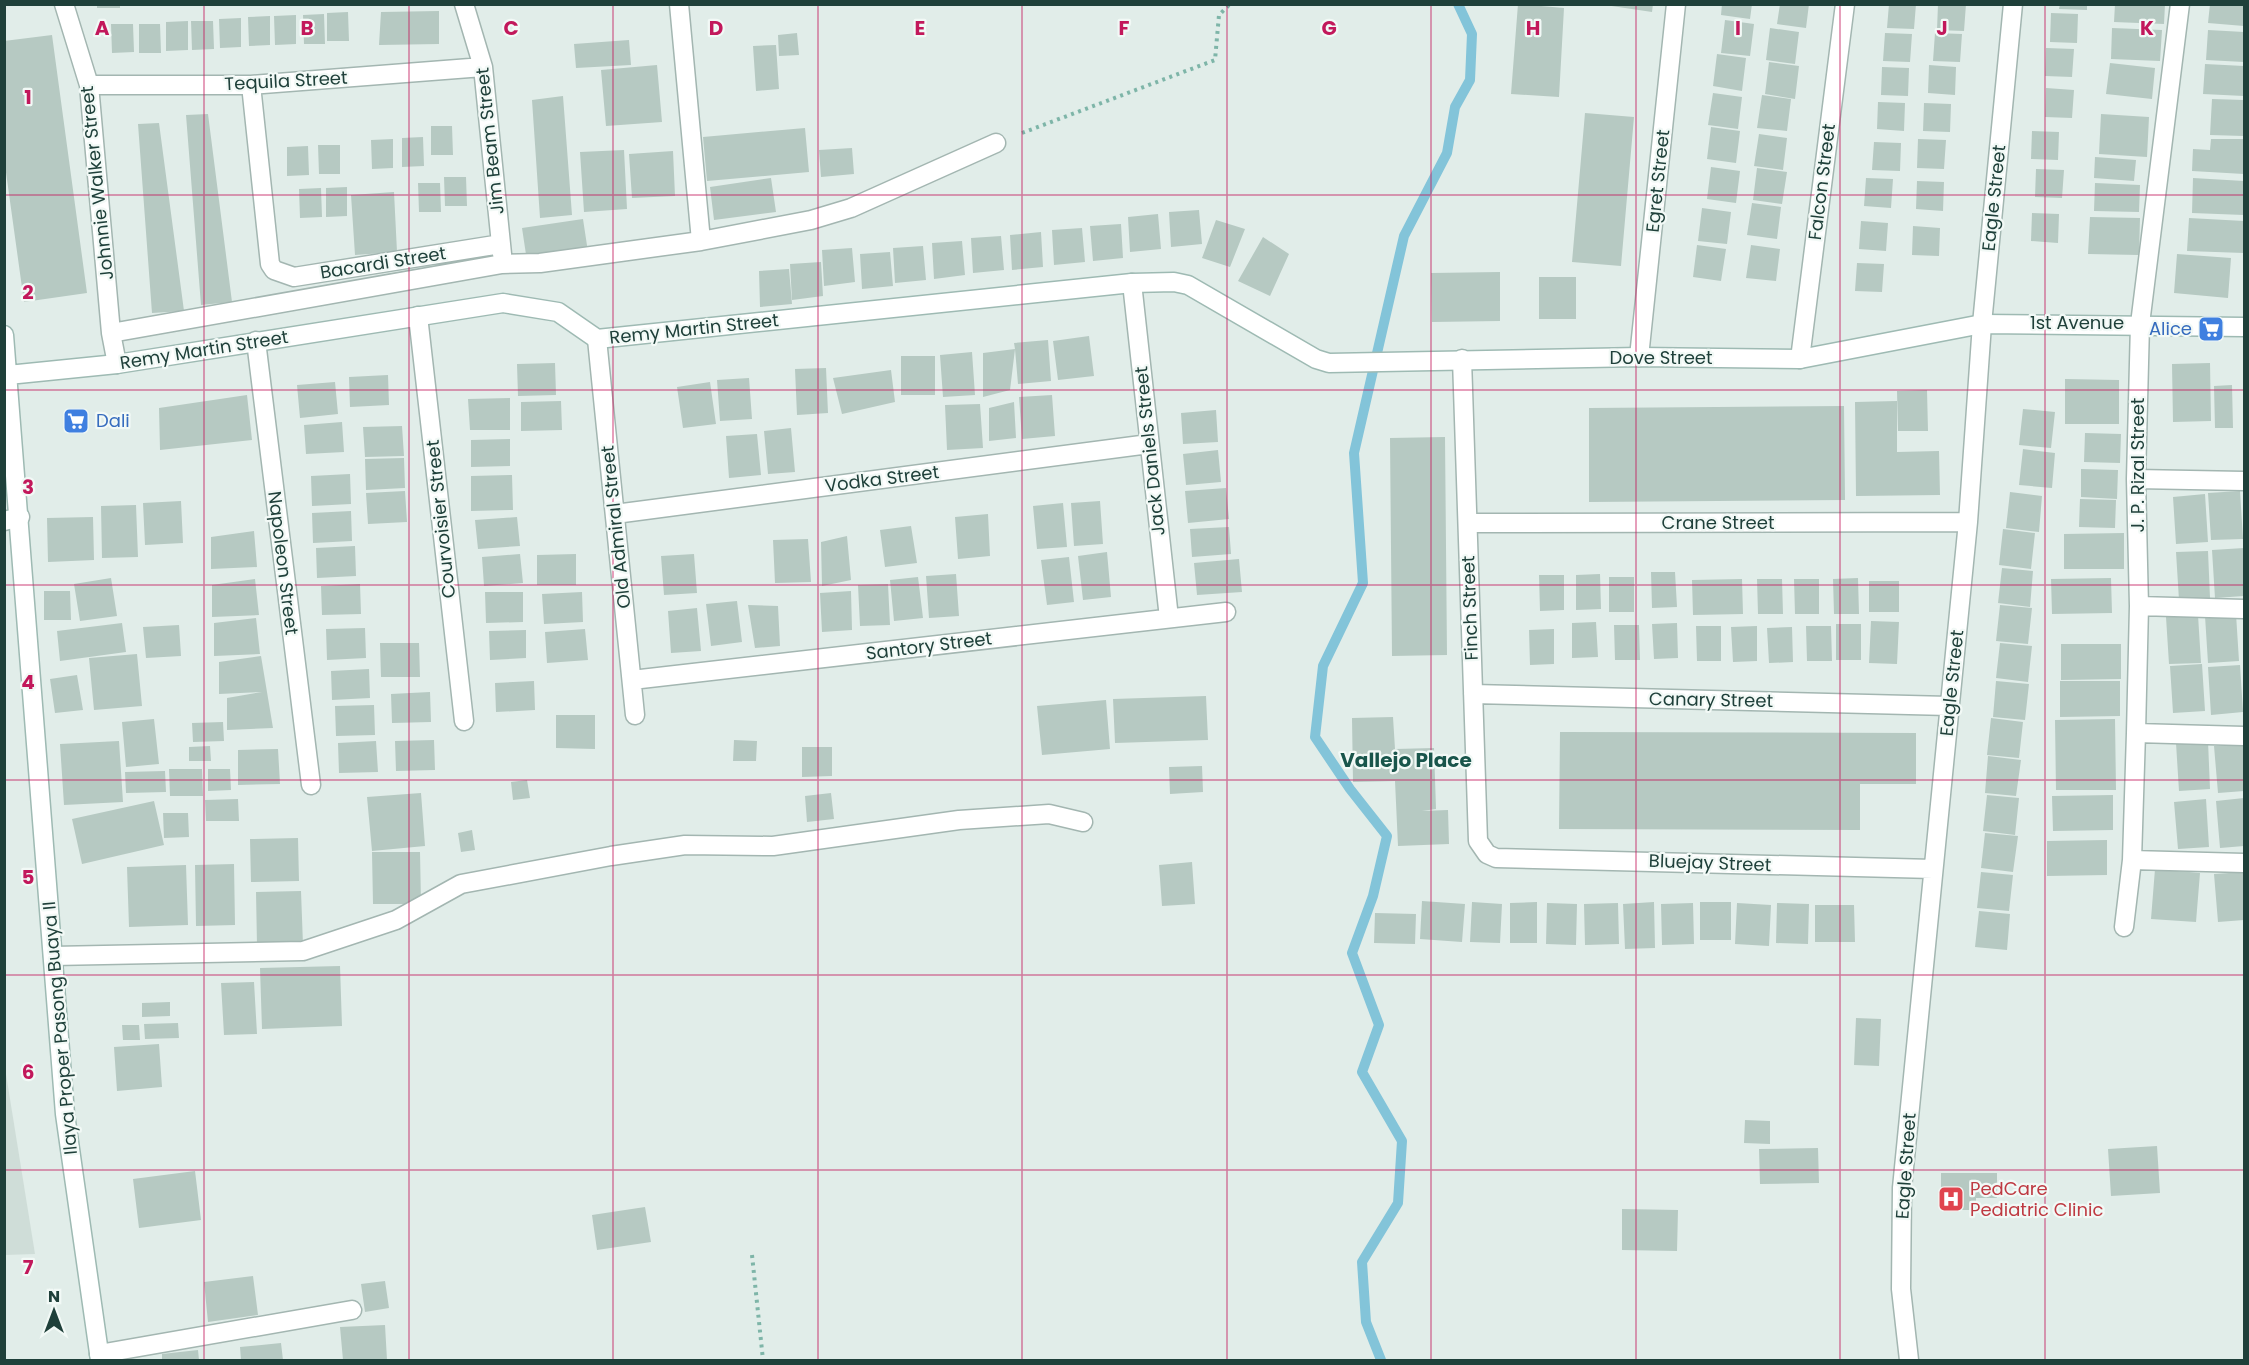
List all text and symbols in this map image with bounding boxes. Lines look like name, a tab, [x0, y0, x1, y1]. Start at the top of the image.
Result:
text: A	[95, 14, 110, 42]
text: B	[300, 14, 314, 42]
text: C	[503, 14, 519, 42]
text: D	[709, 14, 723, 42]
text: E	[915, 14, 925, 42]
text: F	[1119, 14, 1130, 42]
text: G	[1321, 14, 1337, 42]
text: H	[1526, 14, 1540, 42]
text: I	[1735, 14, 1741, 42]
text: J	[1936, 14, 1948, 42]
text: K	[2140, 14, 2154, 42]
street label: Tequila Street	[224, 65, 348, 96]
street label: Jim Beam Street	[469, 66, 510, 216]
text: 1	[24, 83, 32, 111]
street label: Johnnie Walker Street	[74, 85, 119, 281]
street label: Falcon Street	[1802, 122, 1841, 242]
street label: Egret Street	[1640, 128, 1675, 234]
street label: Eagle Street	[1975, 144, 2012, 252]
street label: Bacardi Street	[318, 240, 448, 285]
text: 2	[22, 278, 34, 306]
street label: Remy Martin Street	[608, 307, 780, 350]
street label: 1st Avenue	[2030, 310, 2124, 335]
supermarket icon: Alice	[2196, 314, 2226, 344]
place label: Alice	[2149, 316, 2192, 341]
street label: Remy Martin Street	[118, 324, 290, 375]
street label: Dove Street	[1609, 345, 1713, 370]
street label: Jack Daniels Street	[1128, 365, 1171, 537]
street label: J. P. Rizal Street	[2125, 398, 2150, 532]
supermarket icon: Dali	[61, 406, 91, 436]
place label: Dali	[96, 408, 130, 433]
street label: Courvoisier Street	[420, 439, 461, 599]
street label: Old Admiral Street	[595, 444, 636, 610]
street label: Vodka Street	[823, 459, 940, 498]
text: 3	[22, 473, 34, 501]
street label: Napoleon Street	[262, 490, 305, 636]
street label: Crane Street	[1662, 510, 1774, 535]
street label: Finch Street	[1455, 555, 1484, 661]
street label: Santory Street	[865, 625, 993, 666]
street label: Eagle Street	[1933, 629, 1970, 737]
text: 4	[21, 668, 35, 696]
street label: Canary Street	[1649, 686, 1773, 713]
district label: Vallejo Place	[1340, 746, 1472, 774]
street label: Bluejay Street	[1648, 848, 1772, 877]
text: 5	[22, 863, 35, 891]
street label: Ilaya Proper Pasong Buaya II	[36, 900, 83, 1156]
text: 6	[22, 1058, 34, 1086]
street label: Eagle Street	[1889, 1112, 1922, 1220]
place label: PedCare Pediatric Clinic	[1970, 1176, 2103, 1222]
hospital icon: PedCare Pediatric Clinic	[1936, 1184, 1966, 1214]
text: 7	[23, 1253, 34, 1281]
north arrow	[24, 1281, 84, 1341]
text: N	[48, 1285, 60, 1308]

